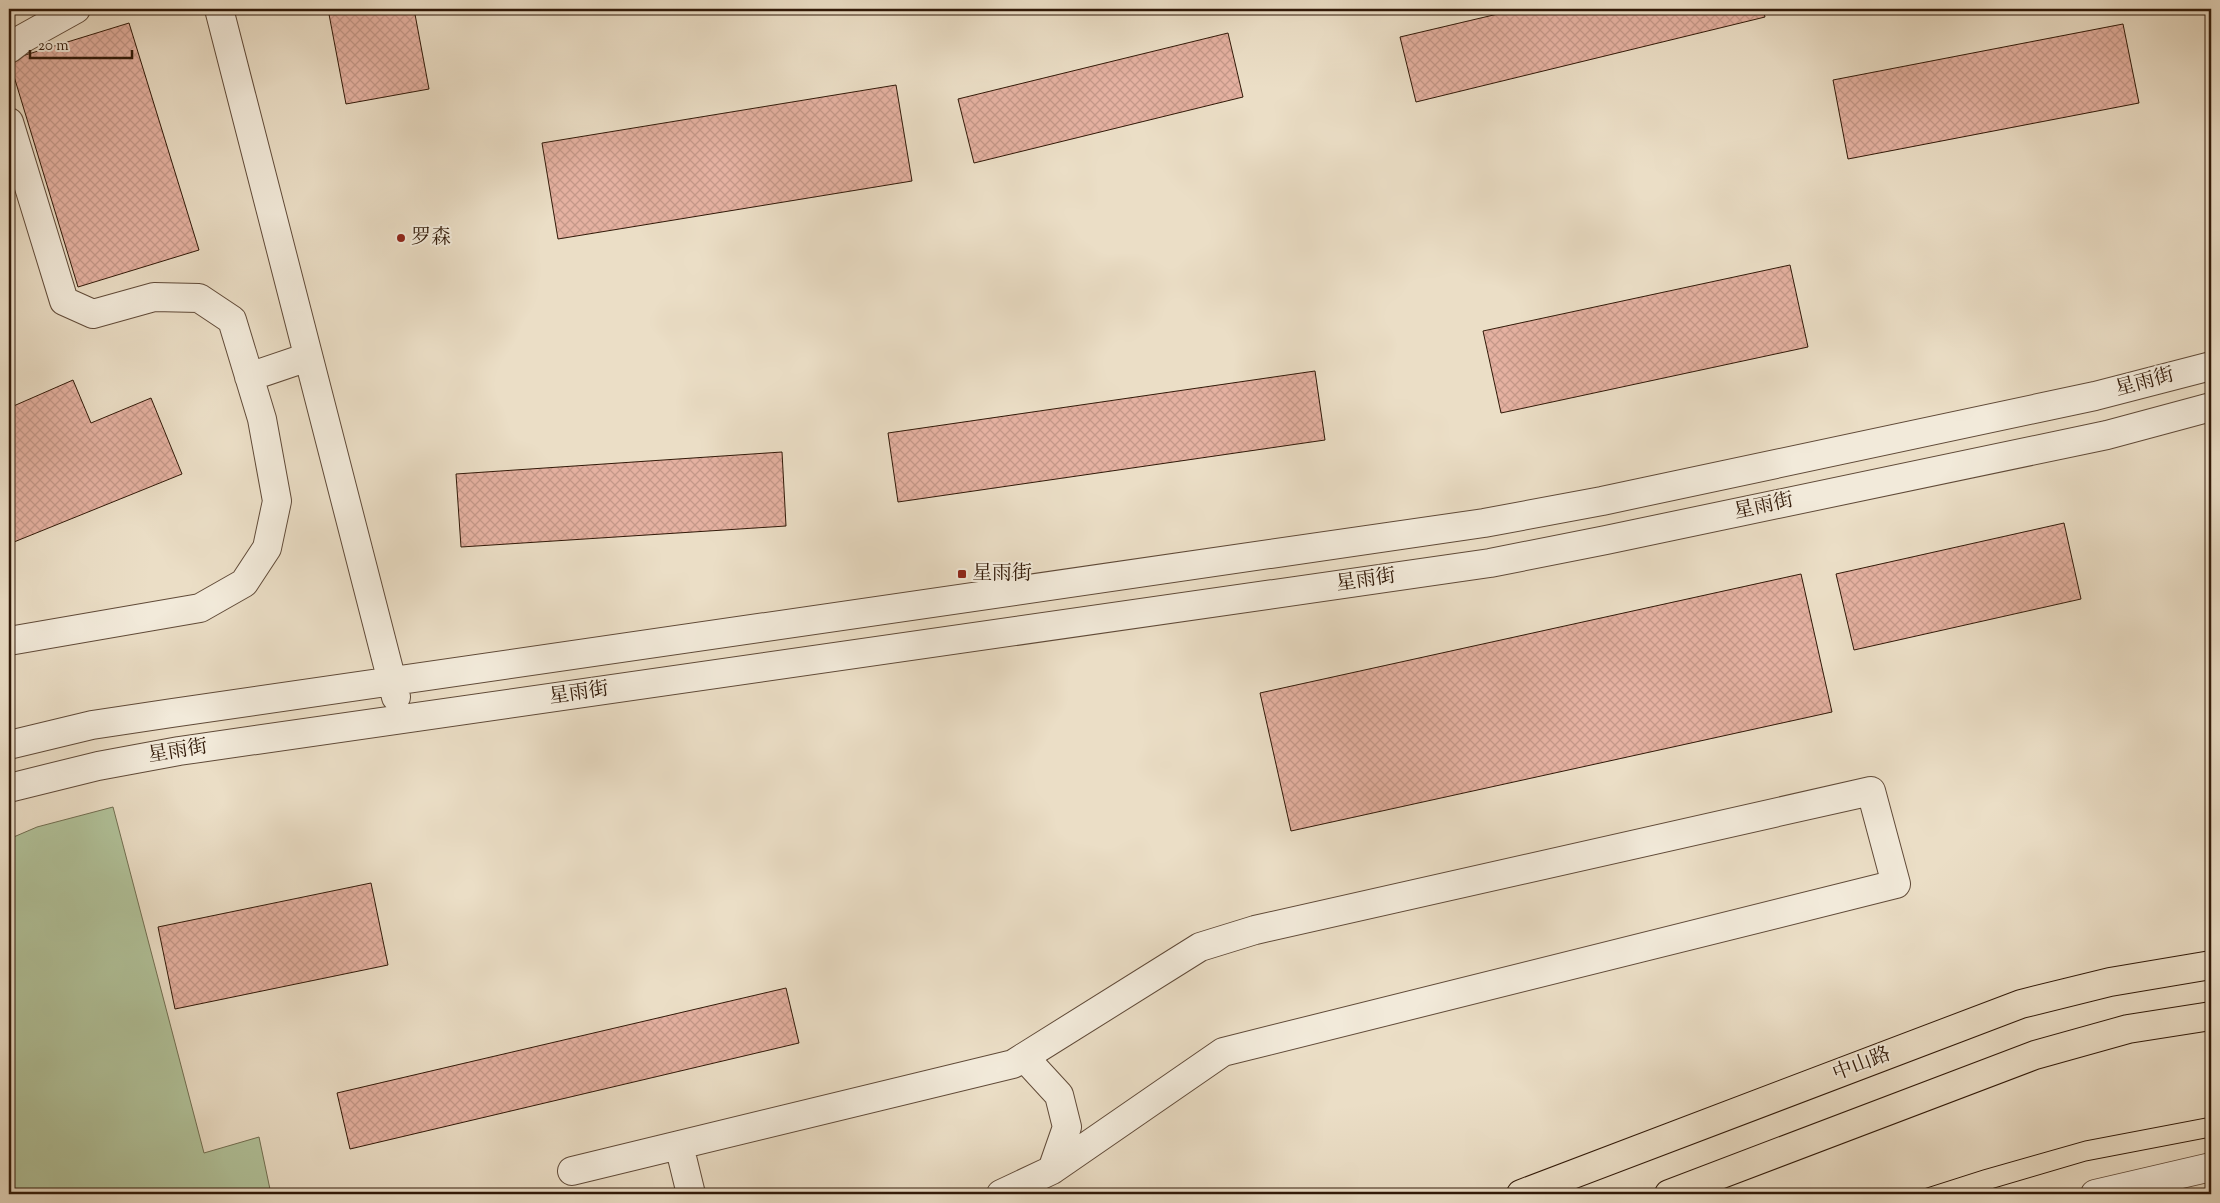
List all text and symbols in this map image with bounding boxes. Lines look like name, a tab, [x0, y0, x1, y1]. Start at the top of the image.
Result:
scale bar	[30, 28, 132, 60]
text: 20 m	[38, 36, 69, 57]
place label: 罗森	[411, 224, 451, 253]
marker: 罗森	[395, 232, 407, 244]
street label: 星雨街	[2112, 361, 2178, 405]
street label: 星雨街	[1732, 487, 1796, 527]
place label: 星雨街	[972, 560, 1032, 589]
street label: 星雨街	[1334, 562, 1398, 600]
marker: 星雨街	[956, 568, 968, 580]
street label: 星雨街	[547, 675, 611, 713]
street label: 星雨街	[146, 733, 210, 771]
street label: 中山路	[1829, 1041, 1895, 1089]

